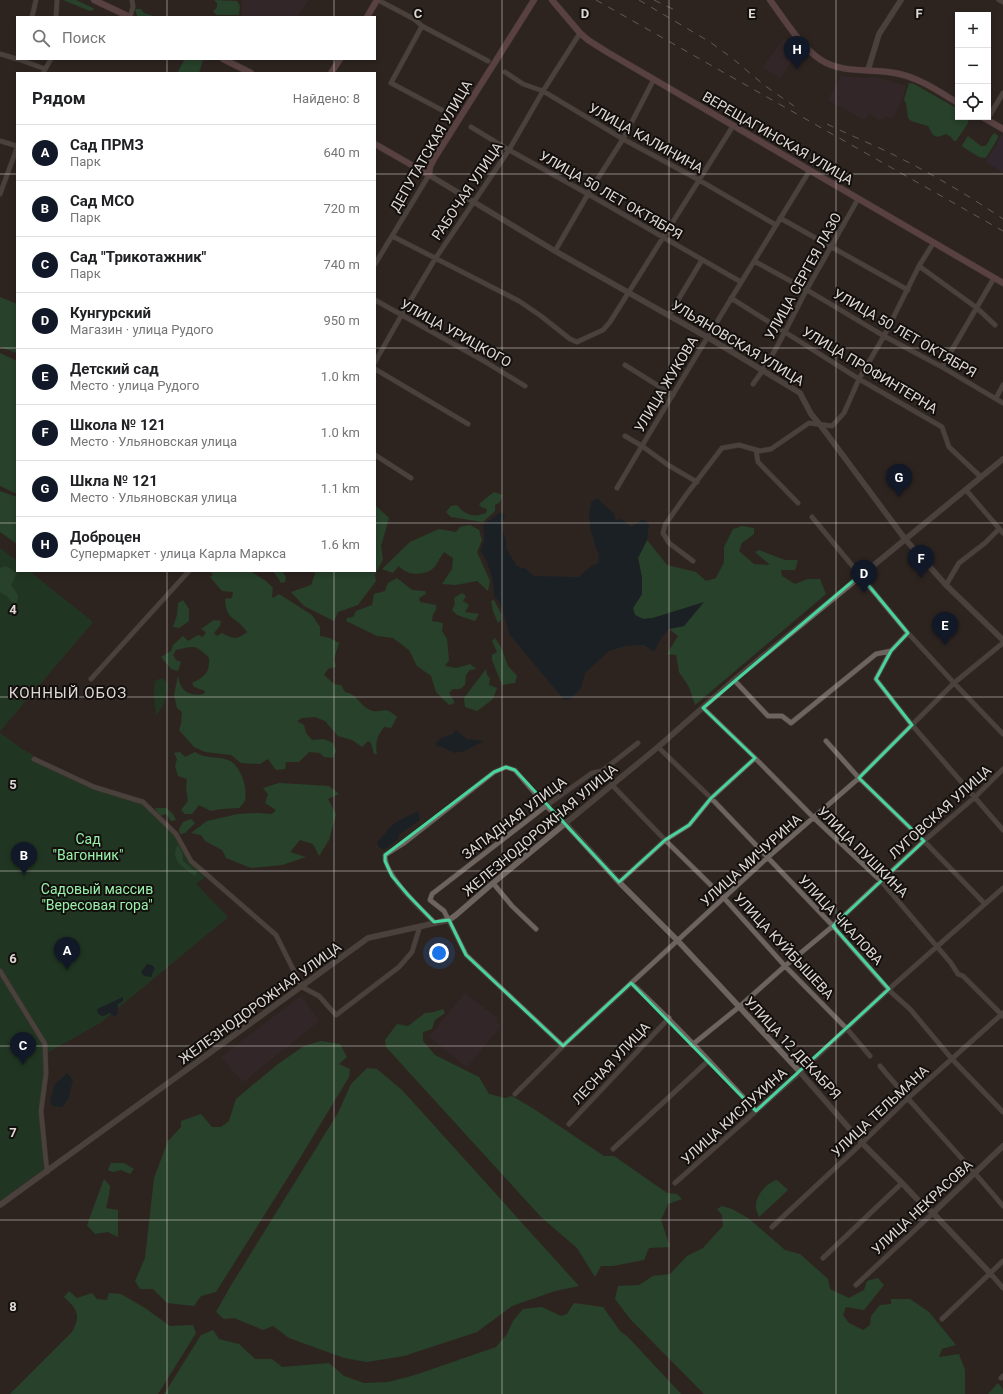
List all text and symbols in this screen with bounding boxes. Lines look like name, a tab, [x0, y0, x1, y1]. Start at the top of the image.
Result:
text: C	[414, 6, 423, 21]
text: D	[581, 6, 589, 21]
text: E	[748, 6, 756, 21]
text: F	[915, 6, 923, 21]
map controls	[955, 12, 991, 120]
button: +	[955, 12, 991, 48]
search box	[16, 16, 376, 60]
icon: search	[30, 27, 52, 49]
text: Поиск	[62, 29, 106, 47]
pin: H	[784, 36, 810, 69]
button: −	[955, 48, 991, 84]
street label: ДЕПУТАТСКАЯ УЛИЦА	[387, 77, 475, 215]
button: locate	[955, 84, 991, 120]
text: Рядом	[32, 88, 86, 108]
street label: ВЕРЕЩАГИНСКАЯ УЛИЦА	[700, 88, 856, 188]
text: Найдено: 8	[293, 91, 360, 106]
street label: УЛИЦА КАЛИНИНА	[586, 100, 706, 176]
text: Сад ПРМЗ	[70, 136, 144, 154]
street label: РАБОЧАЯ УЛИЦА	[428, 139, 506, 243]
text: A	[41, 145, 49, 160]
text: 640 m	[323, 145, 360, 160]
street label: УЛИЦА 50 ЛЕТ ОКТЯБРЯ	[537, 147, 685, 243]
text: Парк	[70, 154, 101, 169]
text: Сад МСО	[70, 192, 134, 210]
text: B	[41, 201, 49, 216]
text: 720 m	[323, 201, 360, 216]
text: Парк	[70, 210, 101, 225]
street label: УЛИЦА СЕРГЕЯ ЛАЗО	[761, 210, 845, 342]
text: Сад "Трикотажник"	[70, 248, 206, 266]
text: C	[41, 257, 49, 272]
text: 740 m	[323, 257, 360, 272]
text: Парк	[70, 266, 101, 281]
street label: УЛИЦА 50 ЛЕТ ОКТЯБРЯ	[831, 285, 979, 381]
street label: УЛИЦА УРИЦКОГО	[398, 296, 514, 370]
street label: УЛЬЯНОВСКАЯ УЛИЦА	[669, 297, 807, 389]
text: Кунгурский	[70, 304, 151, 322]
text: D	[41, 313, 49, 328]
text: 950 m	[323, 313, 360, 328]
text: Магазин · улица Рудого	[70, 322, 213, 337]
street label: УЛИЦА ПРОФИНТЕРНА	[800, 323, 940, 417]
street label: УЛИЦА ЖУКОВА	[631, 333, 701, 435]
text: Детский сад	[70, 360, 159, 378]
text: E	[41, 369, 49, 384]
text: 1.0 km	[321, 369, 360, 384]
text: Место · улица Рудого	[70, 378, 199, 393]
text: Школа № 121	[70, 416, 166, 434]
text: F	[41, 425, 49, 440]
text: 1.0 km	[321, 425, 360, 440]
text: Место · Ульяновская улица	[70, 434, 237, 449]
pin: G	[886, 464, 912, 497]
text: Шкла № 121	[70, 472, 158, 490]
text: G	[41, 481, 49, 496]
text: 1.1 km	[321, 481, 360, 496]
text: Место · Ульяновская улица	[70, 490, 237, 505]
text: Доброцен	[70, 528, 141, 546]
text: H	[40, 537, 50, 552]
text: 1.6 km	[321, 537, 360, 552]
pin: F	[908, 545, 934, 578]
text: Супермаркет · улица Карла Маркса	[70, 546, 286, 561]
pin: D	[851, 560, 877, 593]
text: 4	[9, 602, 17, 617]
pin: E	[932, 612, 958, 645]
district label: КОННЫЙ ОБОЗ	[9, 684, 127, 702]
street label: ЖЕЛЕЗНОДОРОЖНАЯ УЛИЦА	[460, 761, 620, 899]
street label: ЛУГОВСКАЯ УЛИЦА	[886, 762, 994, 862]
street label: ЗАПАДНАЯ УЛИЦА	[459, 773, 569, 863]
text: 5	[9, 777, 17, 792]
street label: УЛИЦА ПУШКИНА	[814, 803, 912, 901]
street label: УЛИЦА МИЧУРИНА	[697, 811, 805, 909]
park label: Сад "Вагонник"	[53, 831, 123, 863]
pin: B	[11, 842, 37, 875]
street label: УЛИЦА ЧКАЛОВА	[795, 872, 887, 968]
park label: Садовый массив "Вересовая гора"	[41, 881, 153, 913]
street label: УЛИЦА КУЙБЫШЕВА	[731, 890, 837, 1002]
pin: A	[54, 937, 80, 970]
street label: ЖЕЛЕЗНОДОРОЖНАЯ УЛИЦА	[176, 939, 344, 1067]
your location	[429, 943, 449, 963]
text: 6	[9, 951, 17, 966]
street label: УЛИЦА 12 ДЕКАБРЯ	[742, 994, 844, 1102]
street label: ЛЕСНАЯ УЛИЦА	[569, 1019, 653, 1107]
pin: C	[10, 1032, 36, 1065]
street label: УЛИЦА ТЕЛЬМАНА	[828, 1062, 932, 1160]
street label: УЛИЦА КИСЛУХИНА	[678, 1065, 790, 1167]
text: 7	[9, 1125, 17, 1140]
street label: УЛИЦА НЕКРАСОВА	[868, 1156, 976, 1258]
text: 8	[9, 1299, 17, 1314]

